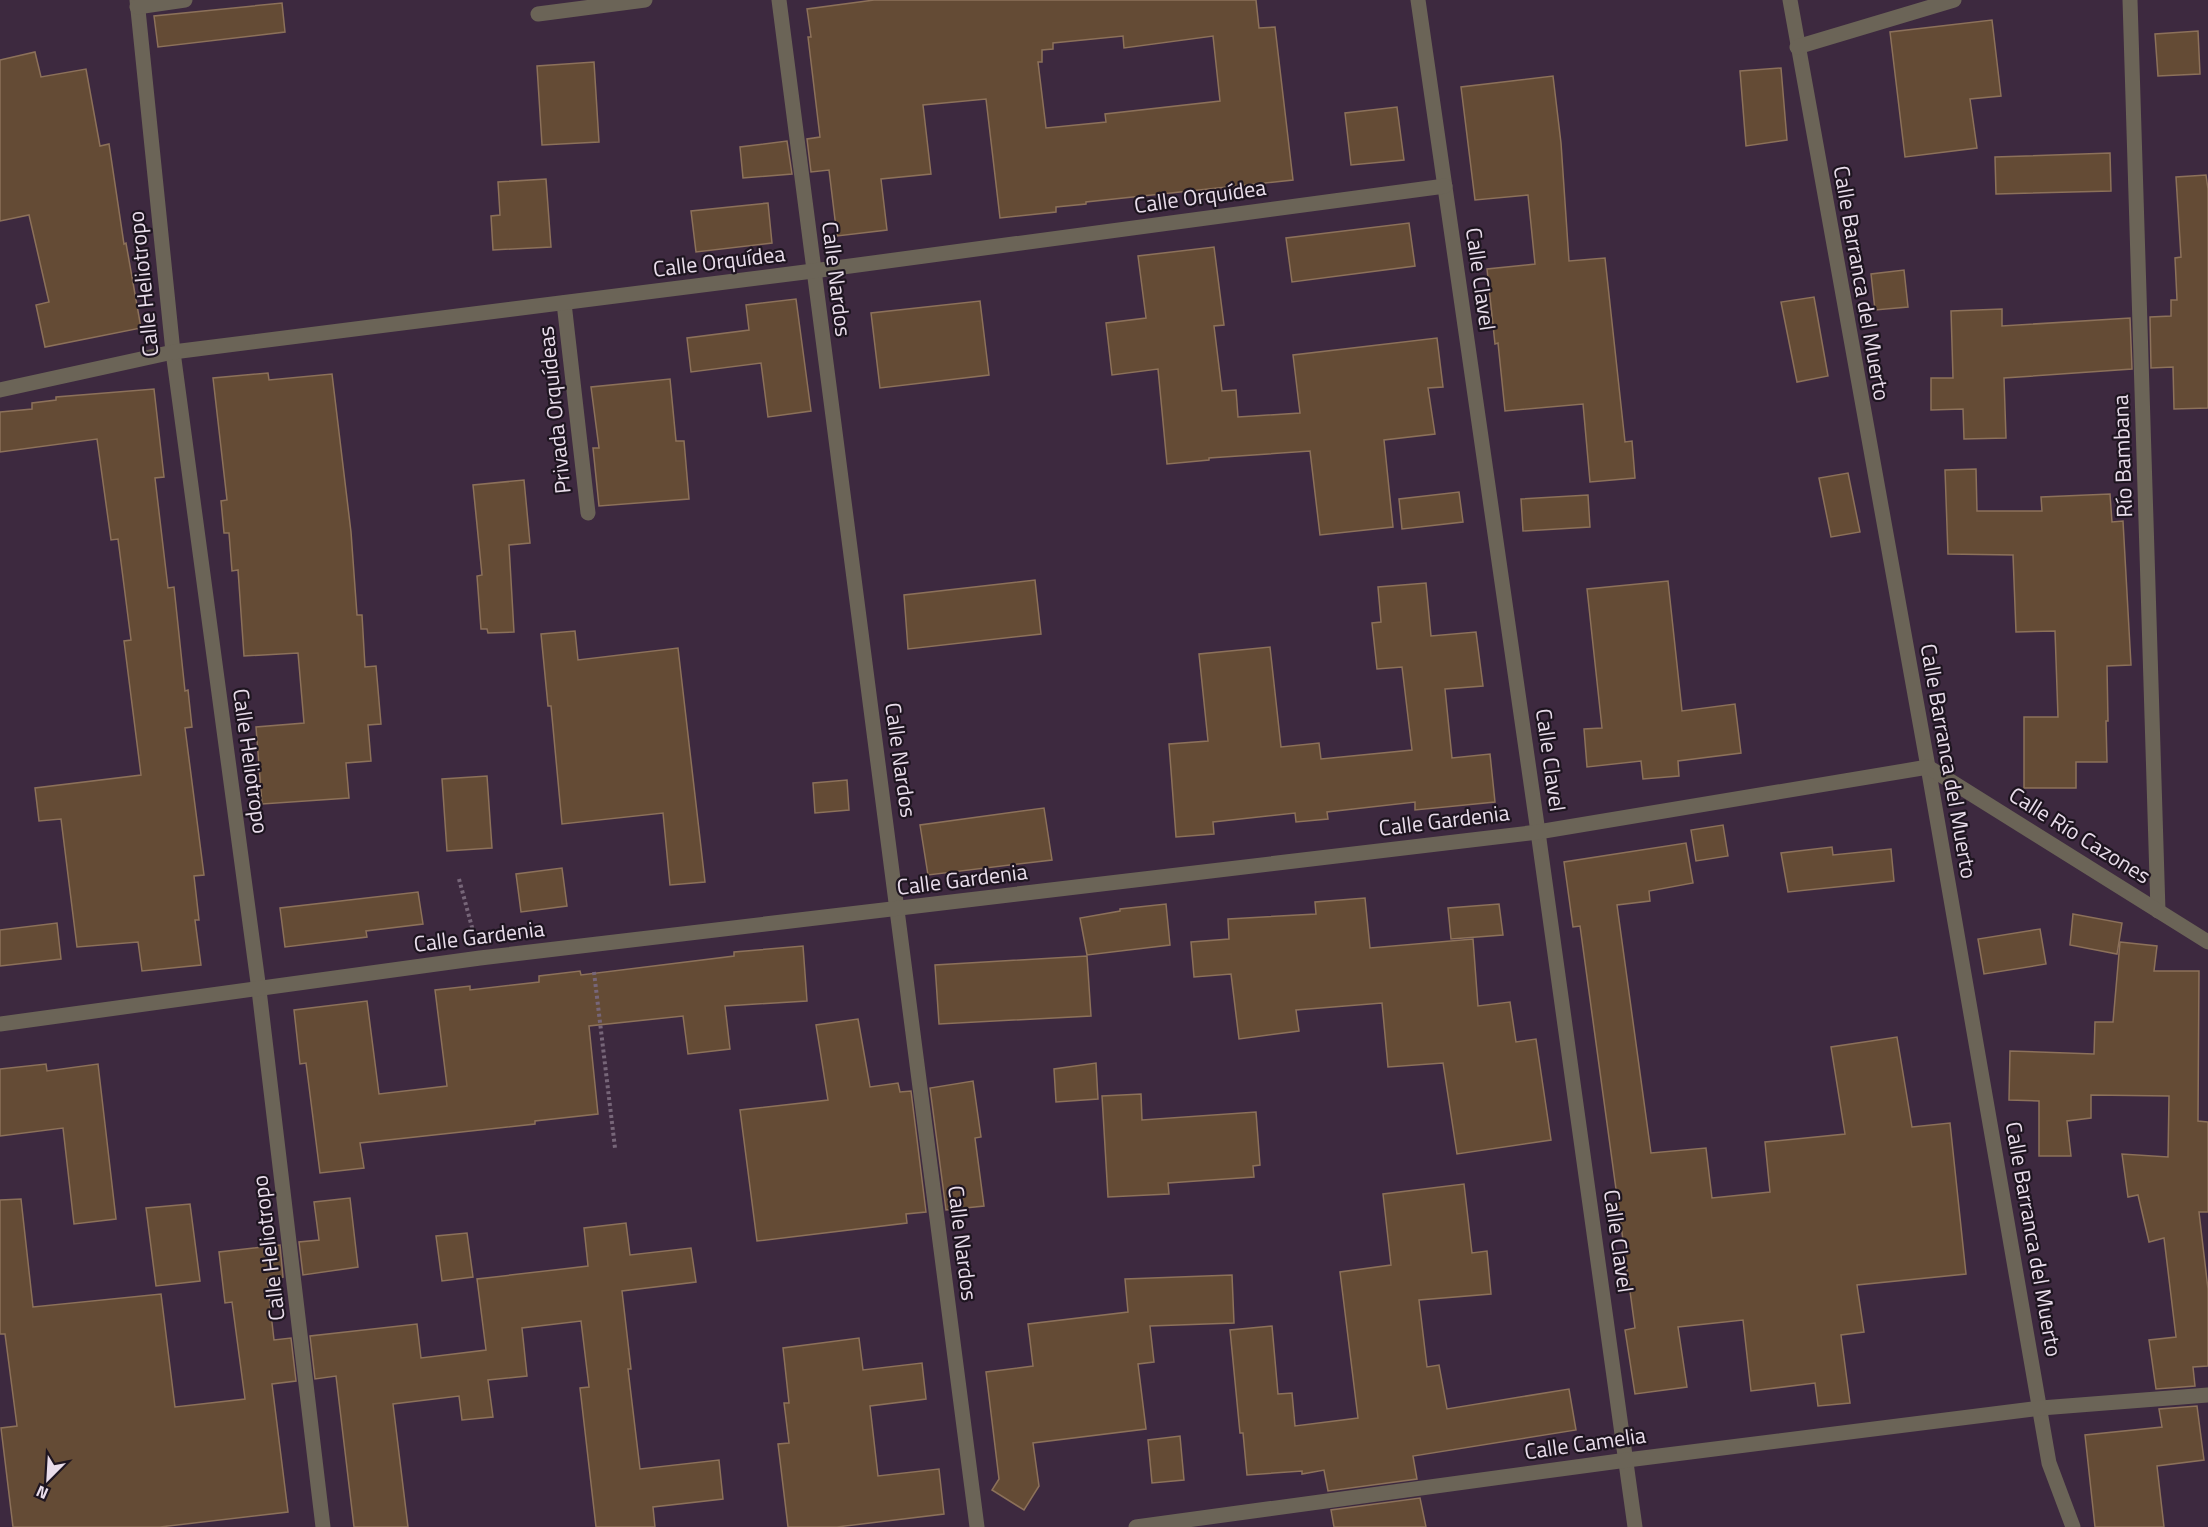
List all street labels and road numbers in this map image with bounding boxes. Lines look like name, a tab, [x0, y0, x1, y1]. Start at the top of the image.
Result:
street label: Calle Barranca del Muerto	[1825, 163, 1899, 403]
street label: Calle Orquídea	[1132, 170, 1268, 222]
street label: Calle Heliotropo	[118, 209, 168, 359]
street label: Calle Nardos	[813, 219, 861, 339]
street label: Calle Clavel	[1457, 225, 1505, 333]
street label: Calle Orquídea	[651, 236, 787, 286]
street label: Privada Orquídeas	[528, 325, 580, 495]
street label: Río Bambana	[2103, 394, 2141, 518]
street label: Calle Barranca del Muerto	[1912, 641, 1986, 881]
street label: Calle Heliotropo	[224, 686, 278, 836]
street label: Calle Nardos	[876, 700, 926, 820]
street label: Calle Clavel	[1527, 706, 1575, 814]
street label: Calle Río Cazones	[2002, 778, 2158, 892]
street label: Calle Gardenia	[1377, 795, 1511, 845]
street label: Calle Gardenia	[895, 854, 1029, 904]
street label: Calle Gardenia	[412, 911, 546, 961]
street label: Calle Barranca del Muerto	[1997, 1119, 2071, 1359]
street label: Calle Heliotropo	[242, 1173, 294, 1323]
street label: Calle Nardos	[939, 1183, 987, 1303]
street label: Calle Clavel	[1595, 1187, 1643, 1295]
street label: Calle Camelia	[1522, 1418, 1648, 1468]

